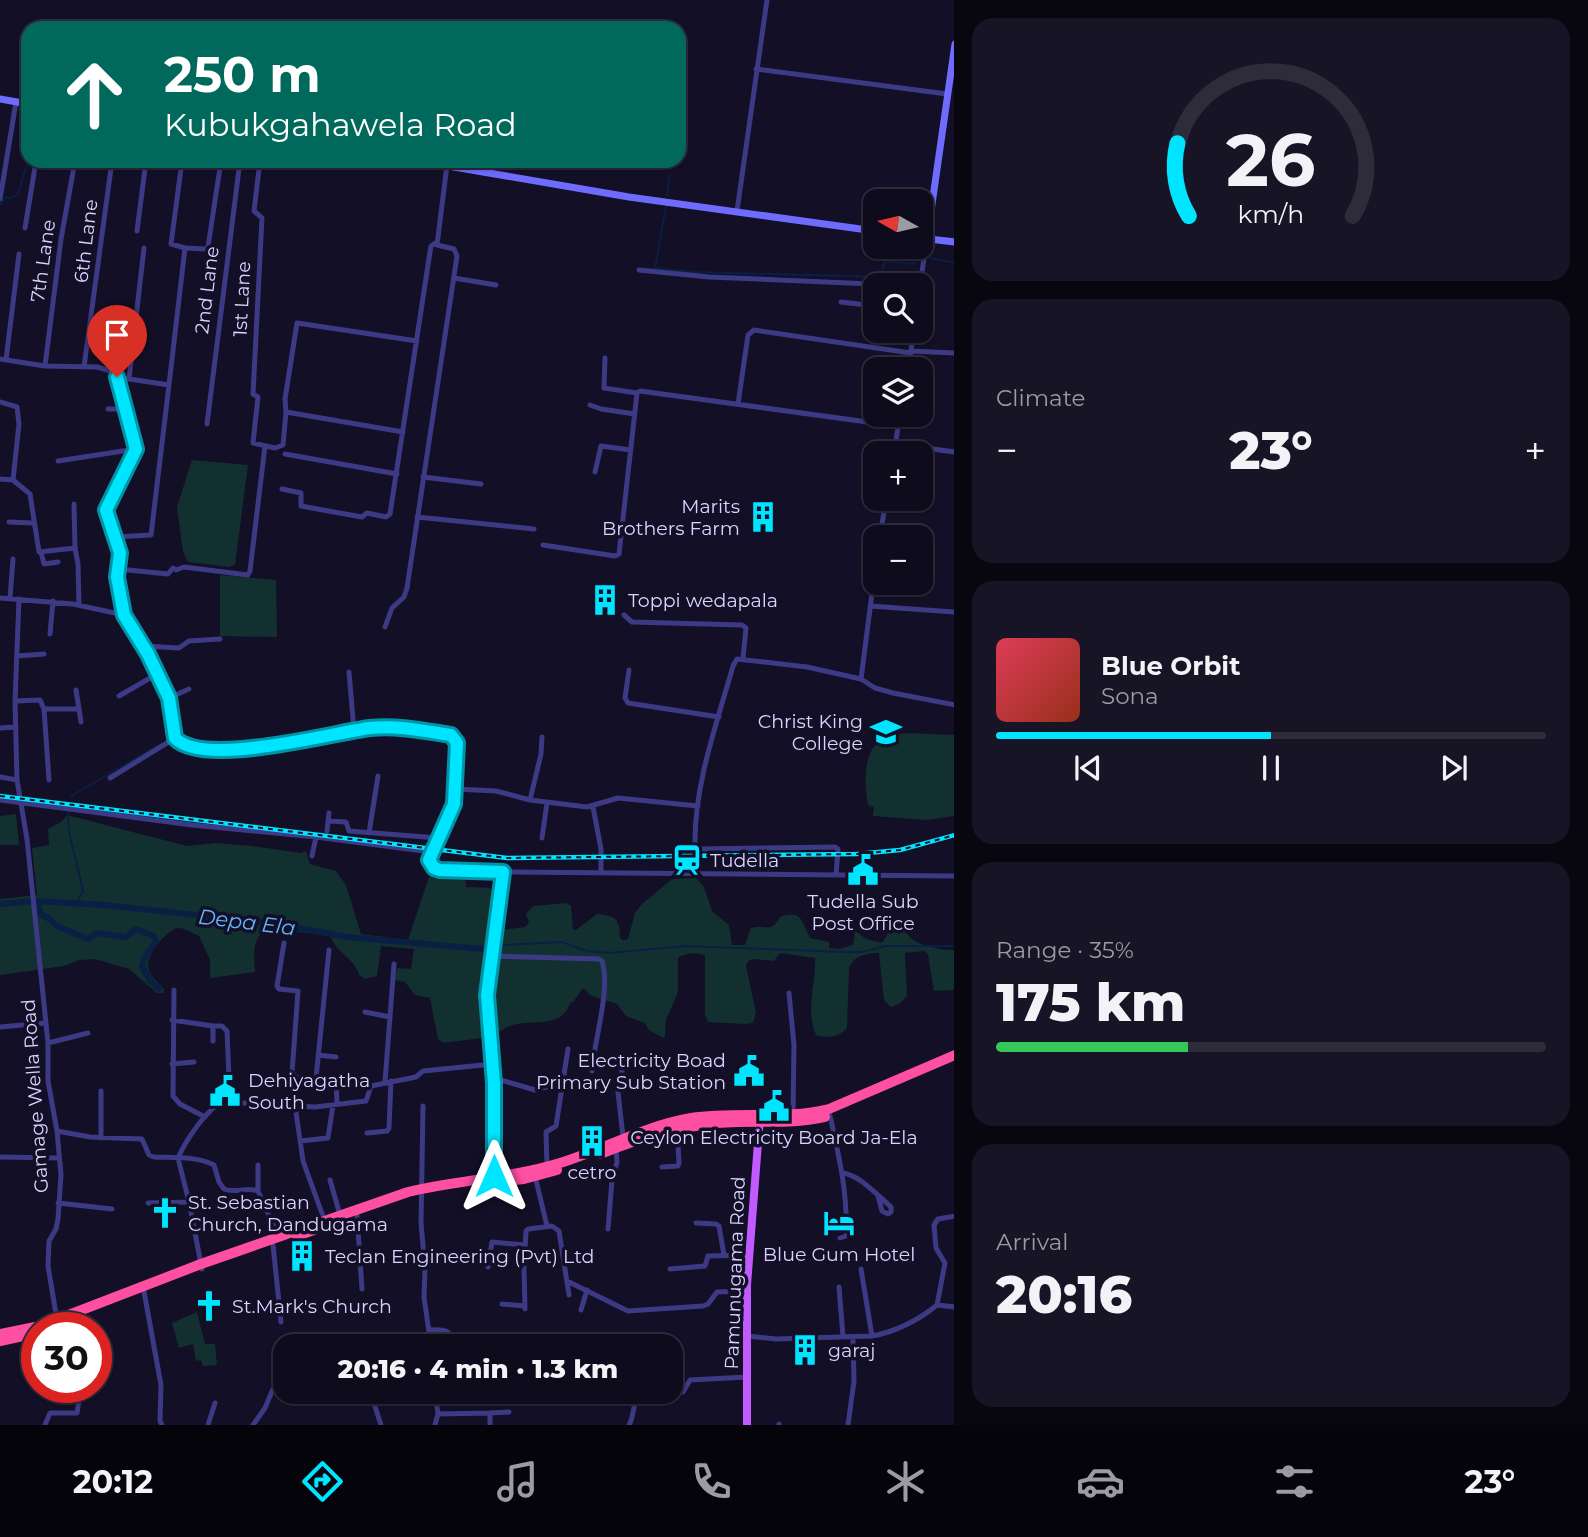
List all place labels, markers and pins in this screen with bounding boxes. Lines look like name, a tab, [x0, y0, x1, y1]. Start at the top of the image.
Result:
pin	[87, 305, 147, 377]
place label: Marits Brothers Farm	[602, 495, 740, 540]
building icon: Marits Brothers Farm	[746, 500, 780, 534]
building icon: Toppi wedapala	[588, 583, 622, 617]
place label: Toppi wedapala	[628, 589, 778, 612]
place label: Christ King College	[758, 710, 863, 755]
school or university icon: Christ King College	[869, 715, 903, 749]
station icon: Tudella	[670, 843, 704, 877]
place label: Tudella	[710, 849, 779, 872]
public building icon: Tudella Sub Post Office	[846, 853, 880, 887]
place label: Tudella Sub Post Office	[807, 890, 919, 935]
place label: Electricity Boad Primary Sub Station	[536, 1049, 726, 1094]
public building icon: Electricity Boad Primary Sub Station	[732, 1054, 766, 1088]
place label: Dehiyagatha South	[248, 1069, 370, 1114]
public building icon: Dehiyagatha South	[208, 1074, 242, 1108]
public building icon: Ceylon Electricity Board Ja-Ela	[757, 1089, 791, 1123]
building icon: cetro	[575, 1124, 609, 1158]
place label: Ceylon Electricity Board Ja-Ela	[630, 1126, 918, 1149]
place label: cetro	[567, 1161, 617, 1184]
place label: St. Sebastian Church, Dandugama	[188, 1191, 388, 1236]
church icon: St. Sebastian Church, Dandugama	[148, 1196, 182, 1230]
hotel icon: Blue Gum Hotel	[822, 1206, 856, 1240]
building icon: Teclan Engineering (Pvt) Ltd	[285, 1239, 319, 1273]
place label: Blue Gum Hotel	[763, 1243, 915, 1266]
place label: Teclan Engineering (Pvt) Ltd	[325, 1245, 594, 1268]
church icon: St.Mark's Church	[192, 1289, 226, 1323]
place label: St.Mark's Church	[232, 1295, 392, 1318]
building icon: garaj	[788, 1333, 822, 1367]
place label: garaj	[828, 1339, 876, 1362]

